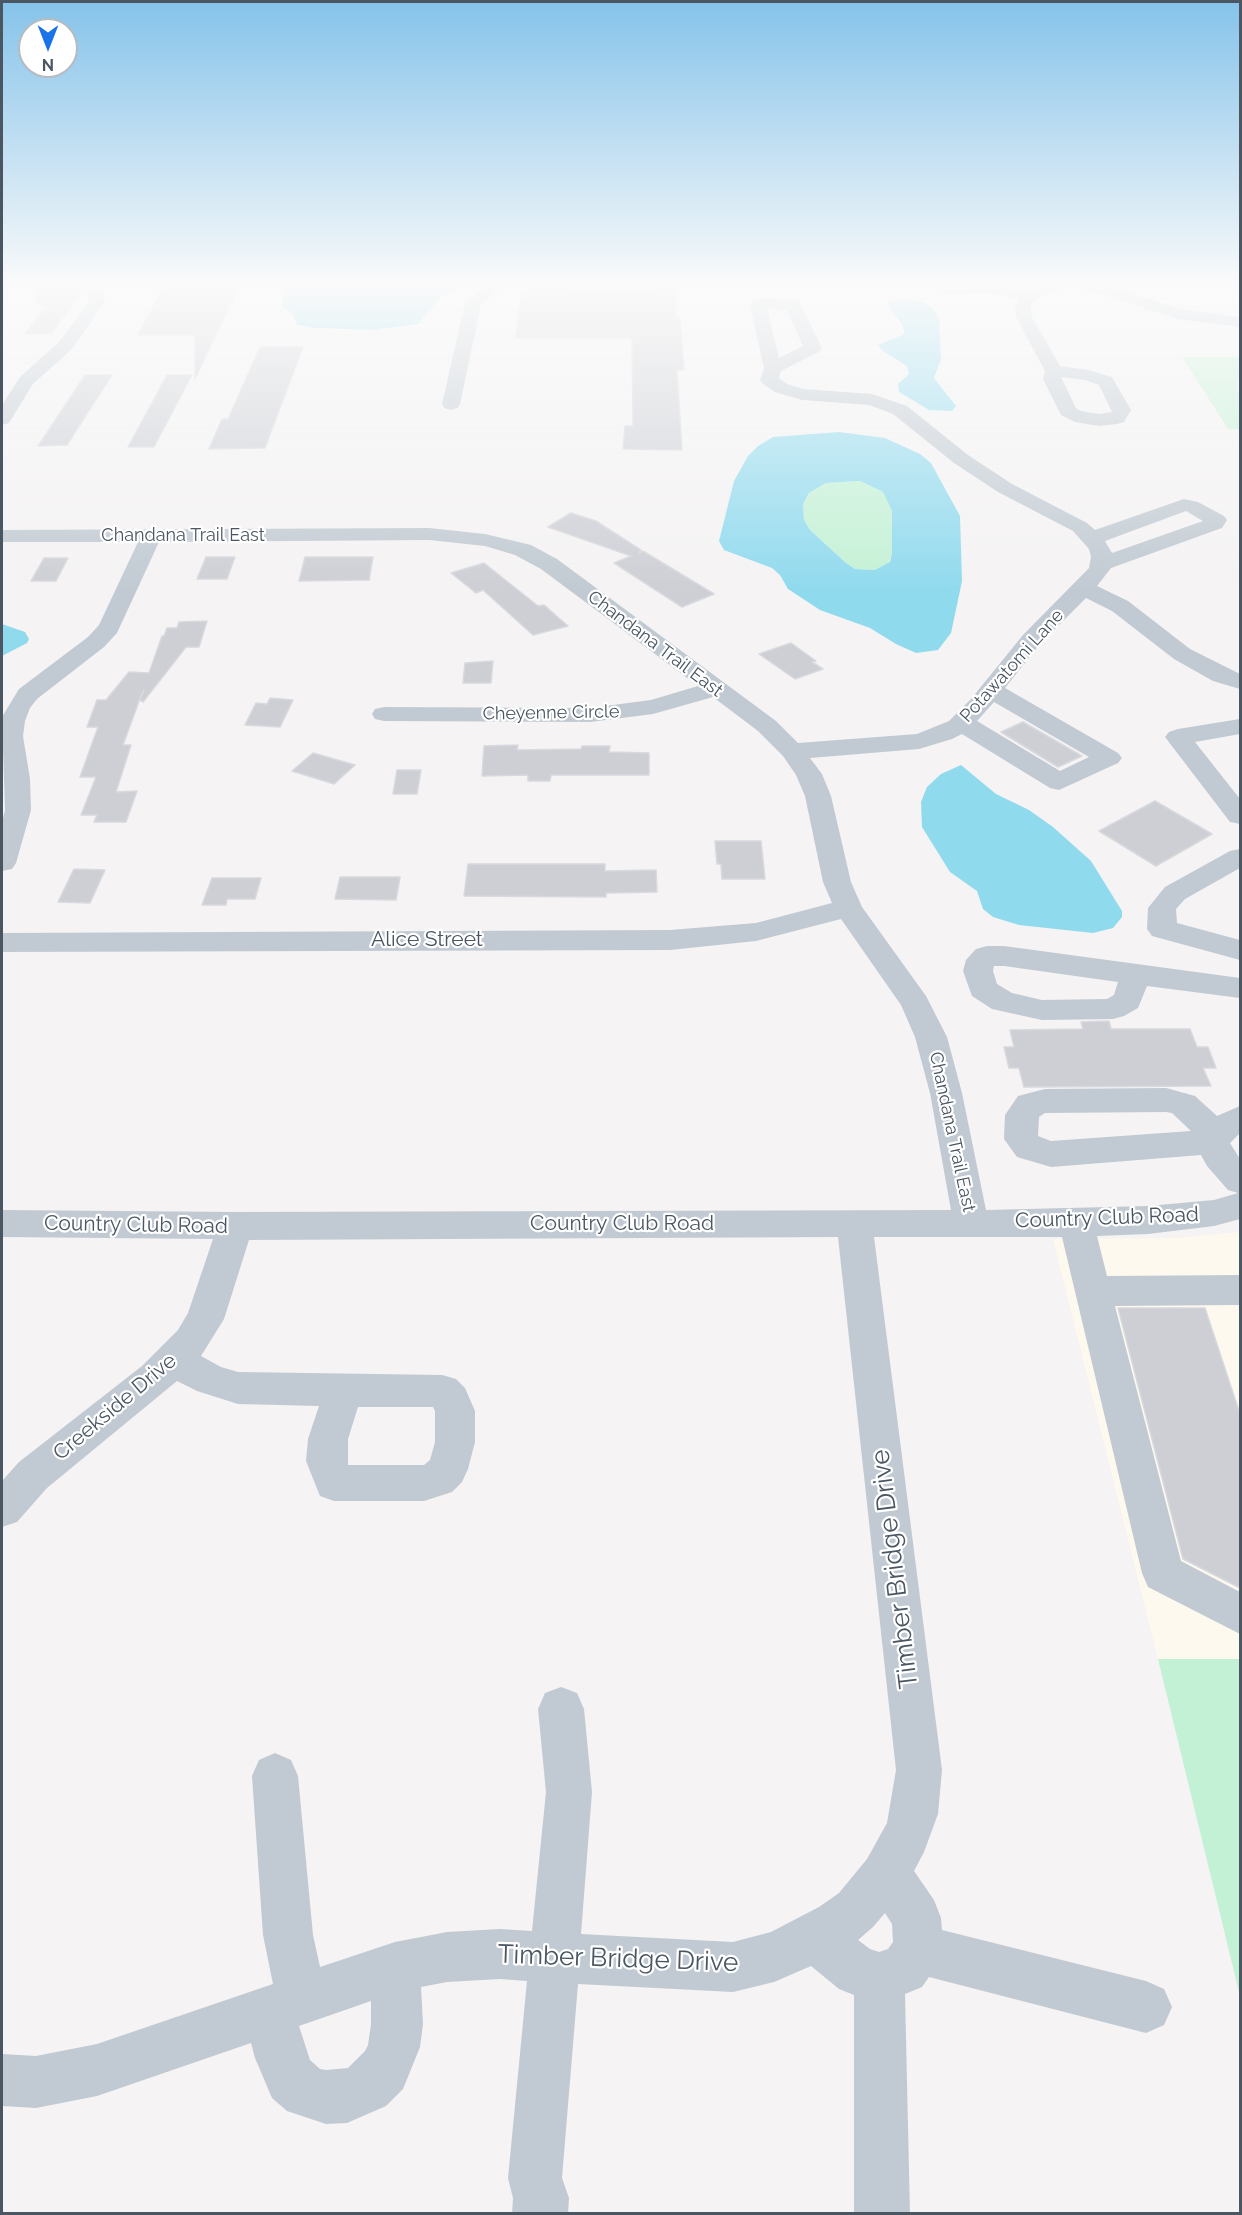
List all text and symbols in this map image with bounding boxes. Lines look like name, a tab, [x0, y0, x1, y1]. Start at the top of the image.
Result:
north arrow	[18, 18, 78, 78]
text: N	[42, 55, 54, 74]
street label: Chandana Trail East	[101, 525, 265, 547]
street label: Chandana Trail East	[583, 586, 727, 702]
street label: Potawatomi Lane	[956, 605, 1068, 727]
street label: Cheyenne Circle	[482, 701, 620, 725]
street label: Alice Street	[371, 927, 483, 953]
street label: Chandana Trail East	[924, 1050, 980, 1214]
street label: Country Club Road	[1015, 1202, 1199, 1234]
street label: Country Club Road	[44, 1211, 228, 1239]
street label: Country Club Road	[530, 1211, 714, 1237]
street label: Creekside Drive	[48, 1348, 182, 1466]
street label: Timber Bridge Drive	[865, 1448, 925, 1690]
street label: Timber Bridge Drive	[497, 1939, 739, 1979]

